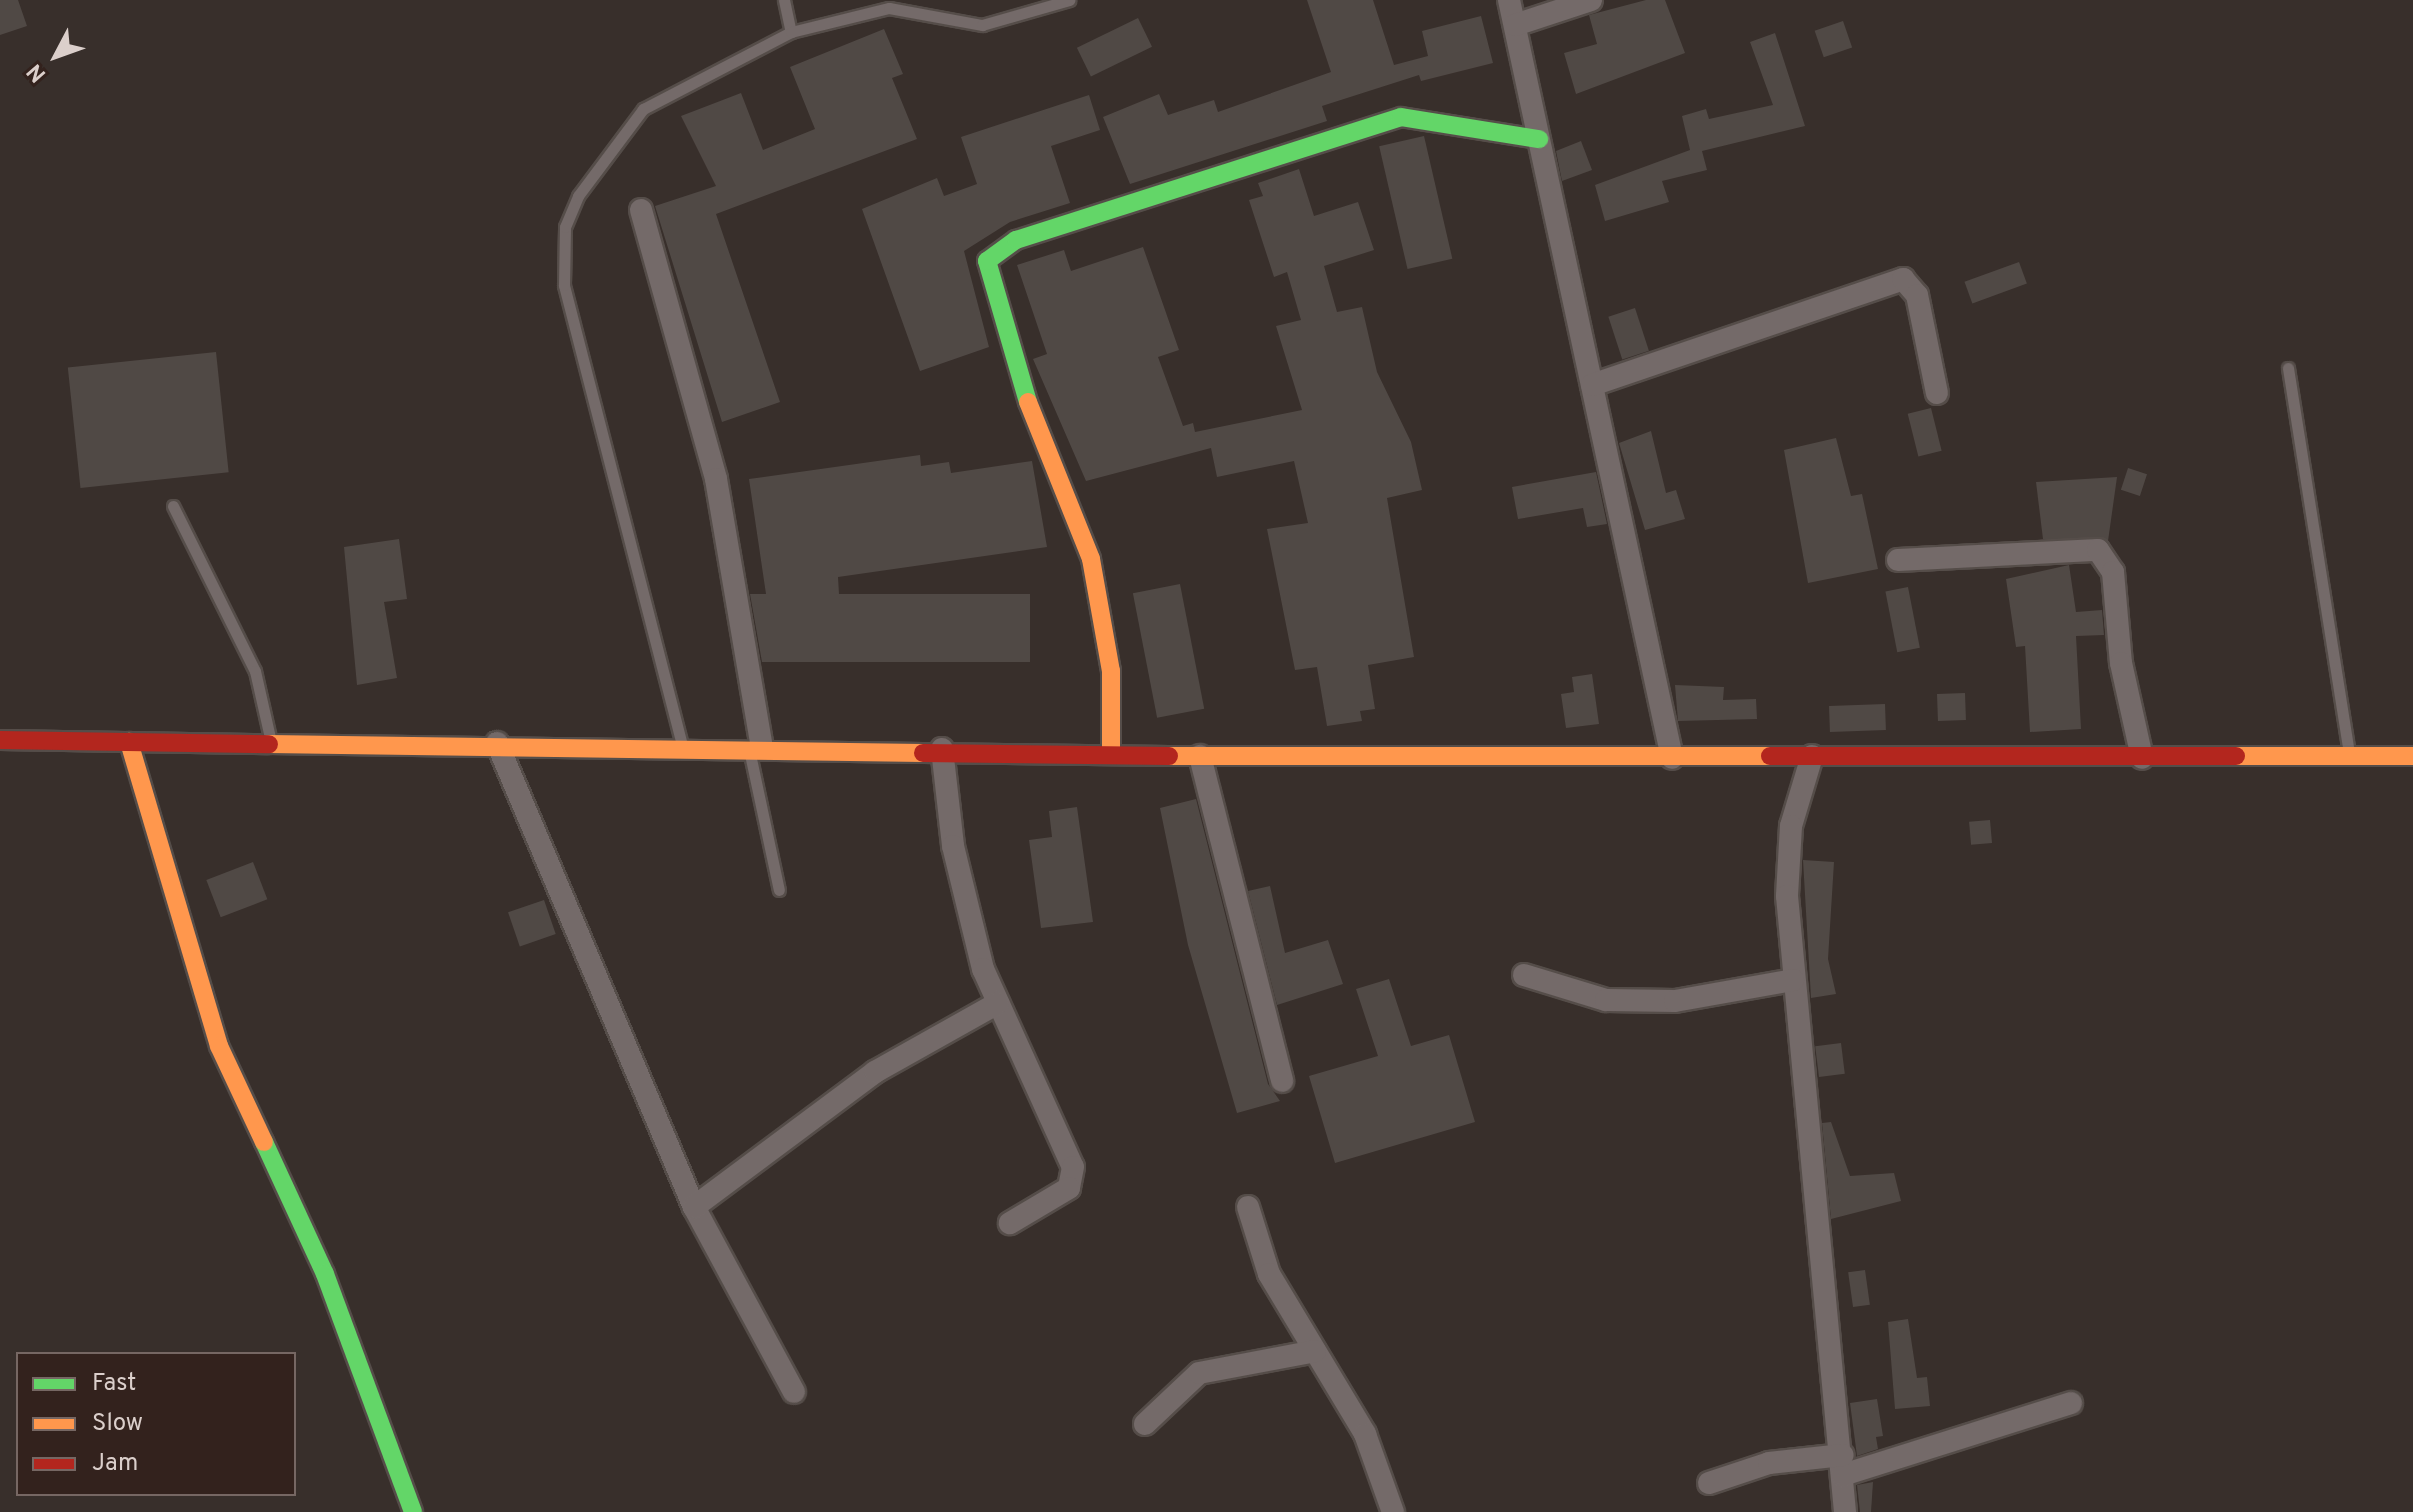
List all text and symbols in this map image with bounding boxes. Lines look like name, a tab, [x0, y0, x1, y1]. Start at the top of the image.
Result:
north arrow	[16, 16, 96, 96]
text: N	[22, 57, 53, 87]
legend	[16, 1352, 296, 1496]
text: Fast	[92, 1369, 136, 1399]
text: Slow	[92, 1409, 143, 1439]
text: Jam	[92, 1449, 138, 1479]

